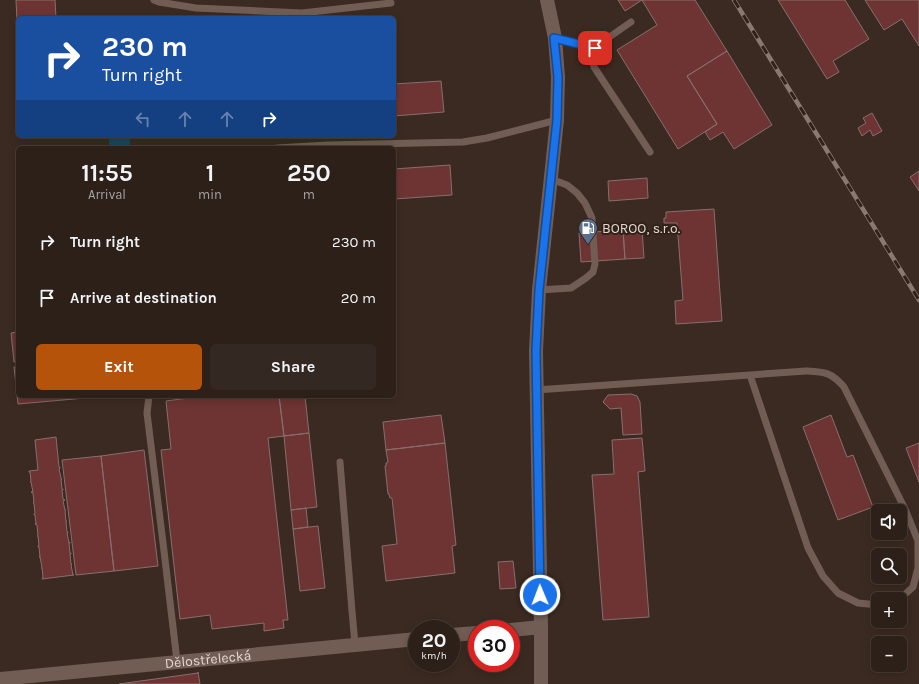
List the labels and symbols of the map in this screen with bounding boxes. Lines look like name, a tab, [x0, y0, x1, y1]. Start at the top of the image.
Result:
pin	[578, 31, 612, 65]
fuel station icon: BOROO, s.r.o.	[577, 217, 599, 245]
place label: BOROO, s.r.o.	[602, 220, 681, 237]
position arrow	[519, 574, 561, 616]
speed limit sign: 30	[468, 620, 520, 672]
street label: Dělostřelecká	[164, 647, 252, 672]

